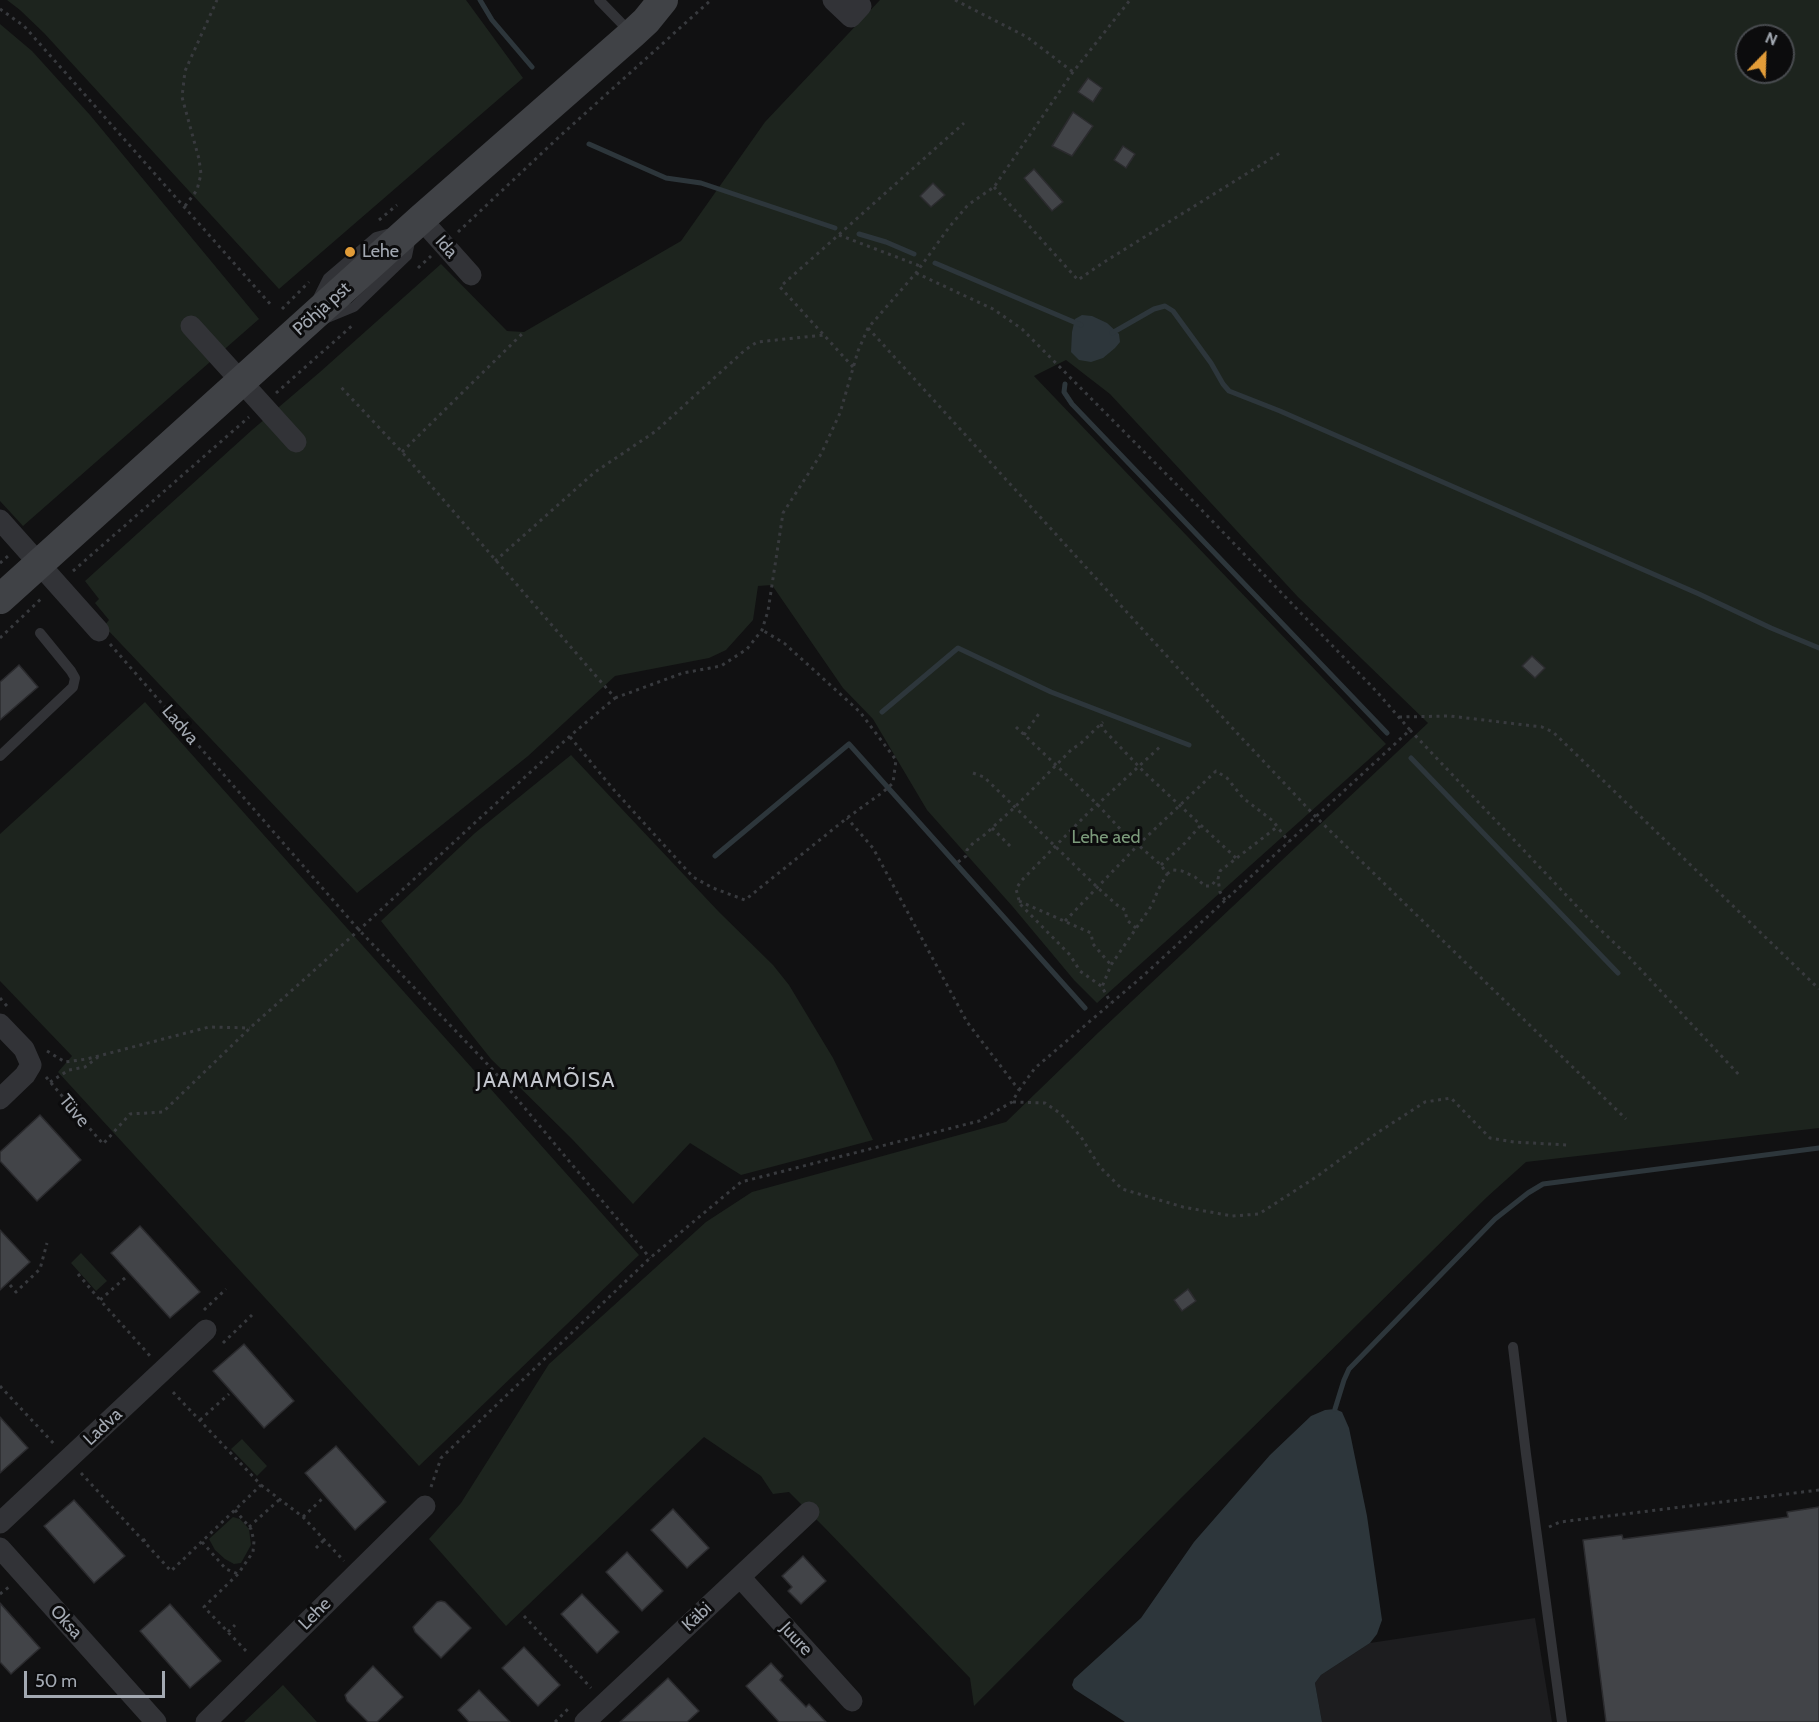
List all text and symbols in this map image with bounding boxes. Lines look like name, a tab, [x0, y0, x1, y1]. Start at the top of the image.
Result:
north arrow	[1735, 24, 1795, 84]
text: N	[1763, 28, 1780, 50]
street label: Ida	[430, 231, 462, 263]
place label: Lehe	[362, 241, 399, 263]
marker: Lehe	[343, 245, 357, 259]
street label: Põhja pst	[289, 278, 355, 340]
street label: Ladva	[157, 701, 203, 749]
park label: Lehe aed	[1072, 827, 1140, 849]
district label: JAAMAMÕISA	[476, 1068, 616, 1094]
street label: Tüve	[54, 1091, 94, 1131]
street label: Ladva	[79, 1404, 127, 1450]
street label: Lehe	[294, 1593, 336, 1635]
street label: Käbi	[678, 1598, 716, 1636]
street label: Oksa	[45, 1601, 87, 1643]
street label: Juure	[775, 1618, 817, 1660]
scale bar	[27, 1659, 168, 1697]
text: 50 m	[35, 1670, 77, 1692]

